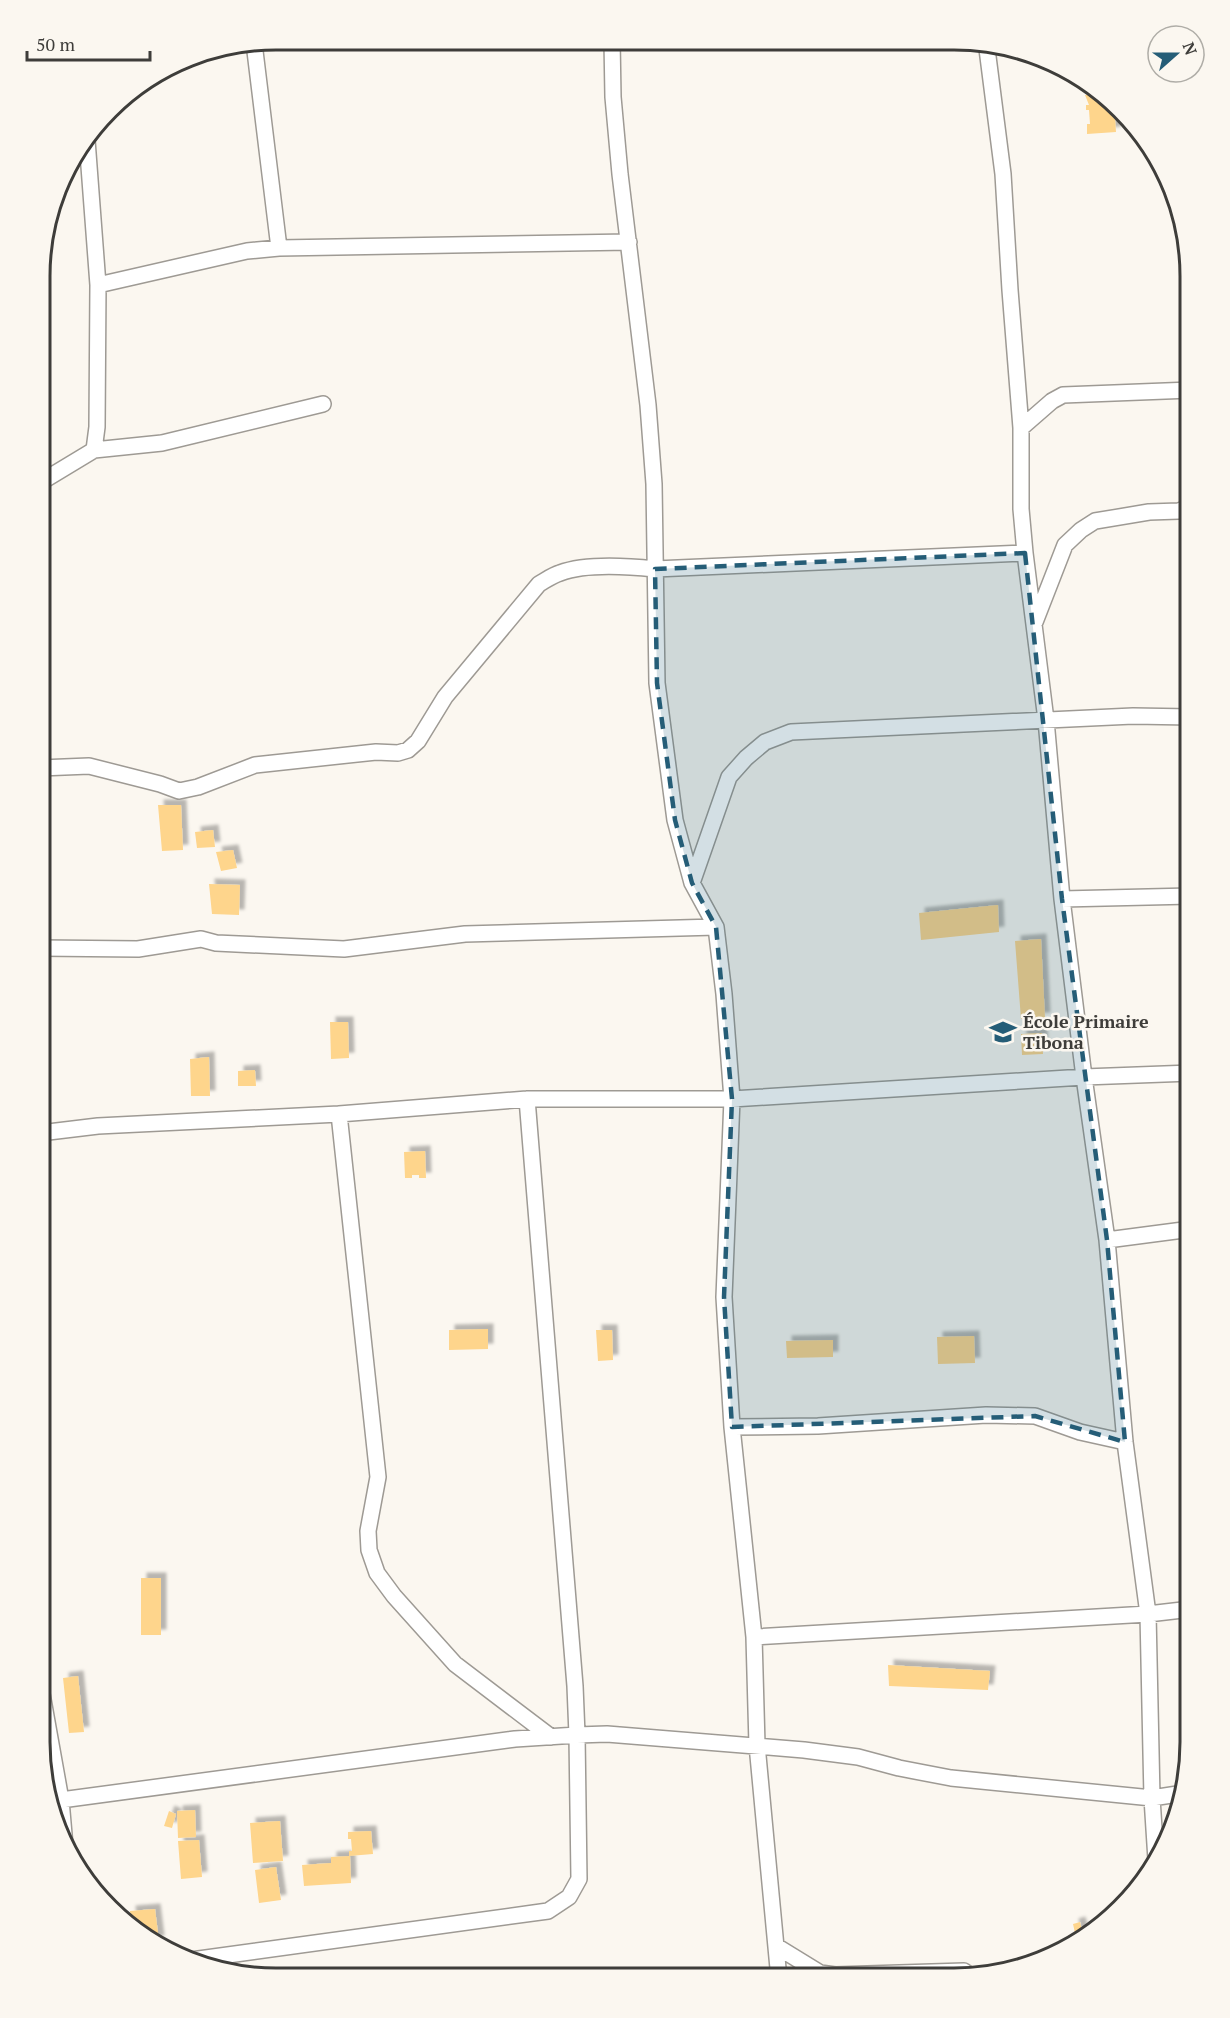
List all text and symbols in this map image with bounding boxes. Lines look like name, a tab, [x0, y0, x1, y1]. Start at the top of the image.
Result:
scale bar	[27, 24, 150, 62]
north arrow	[1146, 24, 1206, 84]
text: 50 m	[36, 32, 76, 56]
text: N	[1178, 39, 1202, 58]
place label: École Primaire Tibona	[1023, 1009, 1149, 1054]
school or university icon: École Primaire Tibona	[988, 1017, 1018, 1047]

